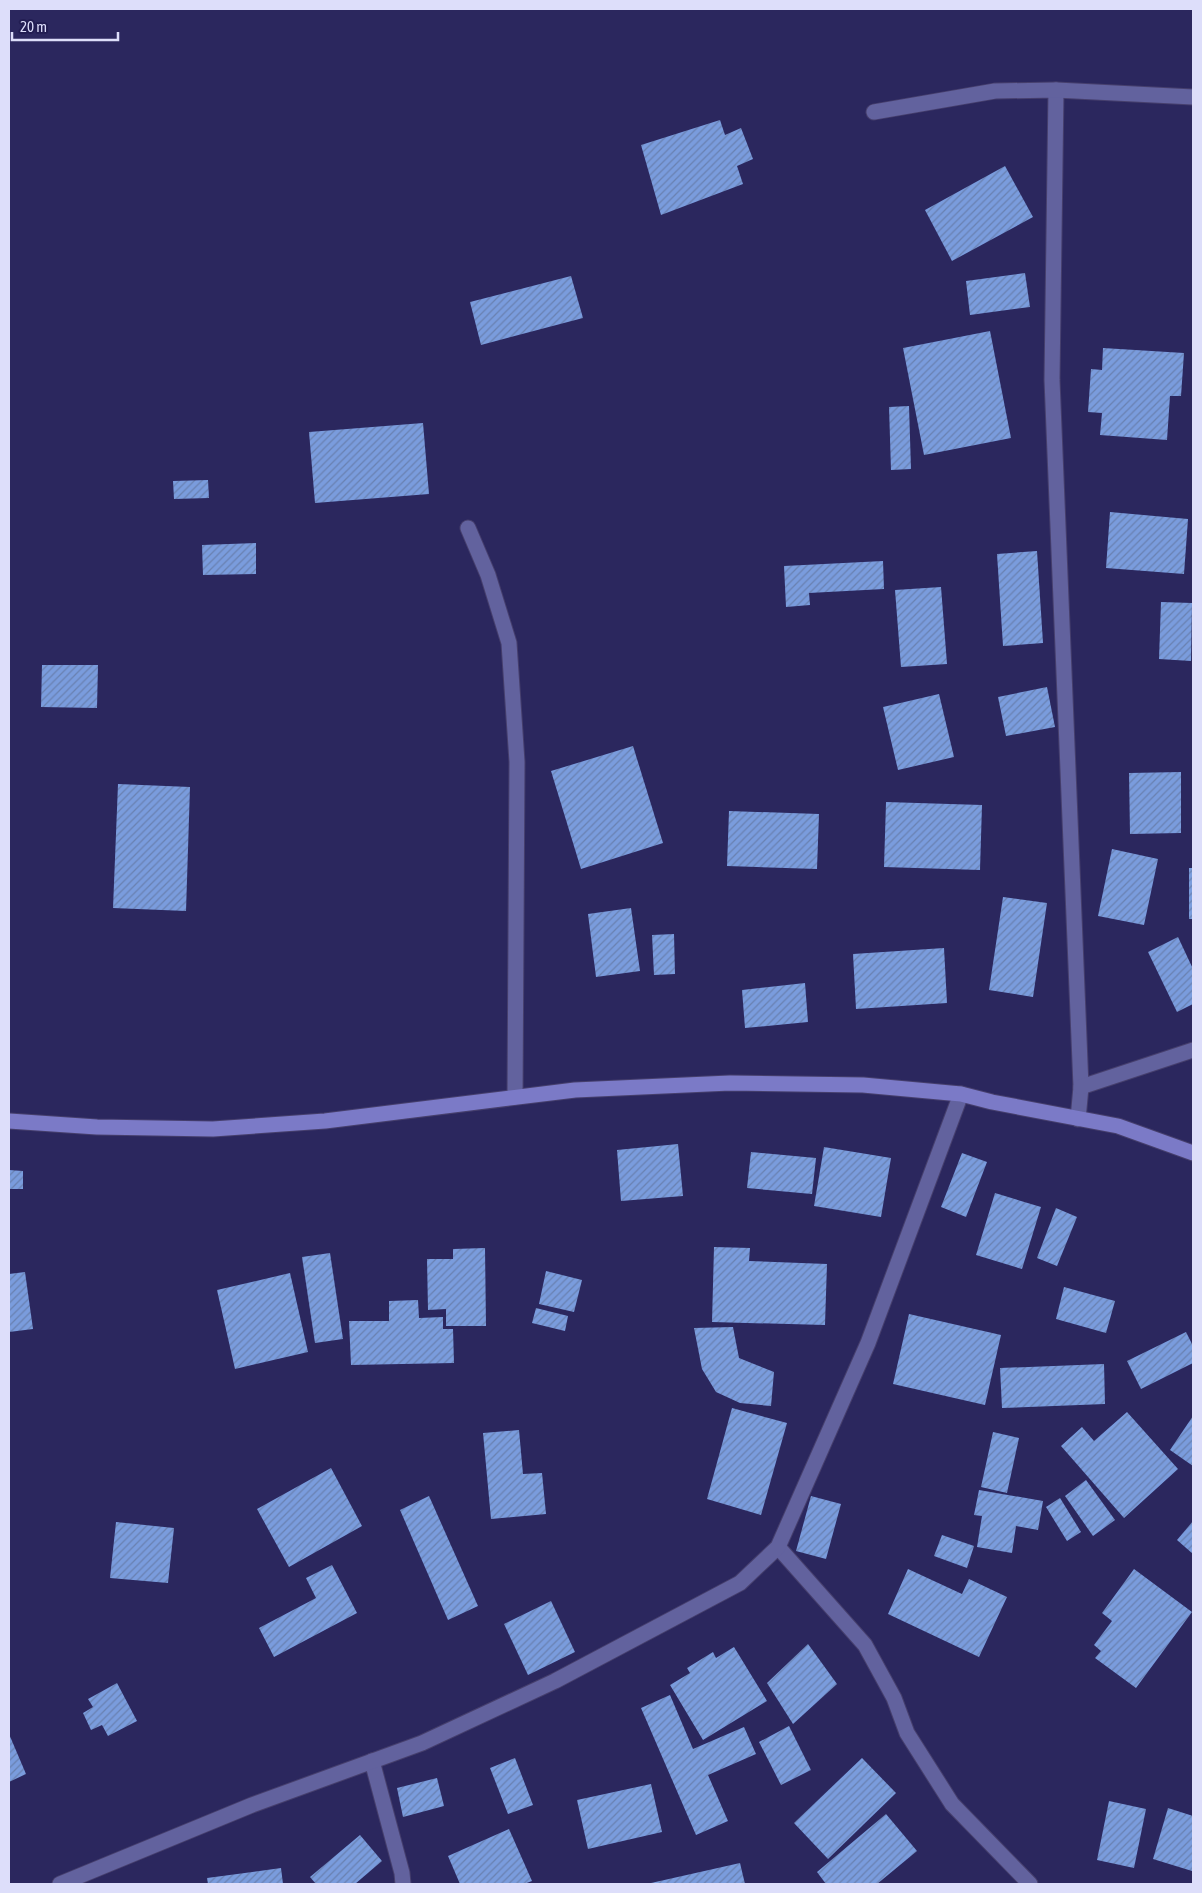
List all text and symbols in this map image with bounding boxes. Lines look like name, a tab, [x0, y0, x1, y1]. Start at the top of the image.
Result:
scale bar	[12, 10, 119, 42]
text: 20 m	[20, 18, 47, 35]

